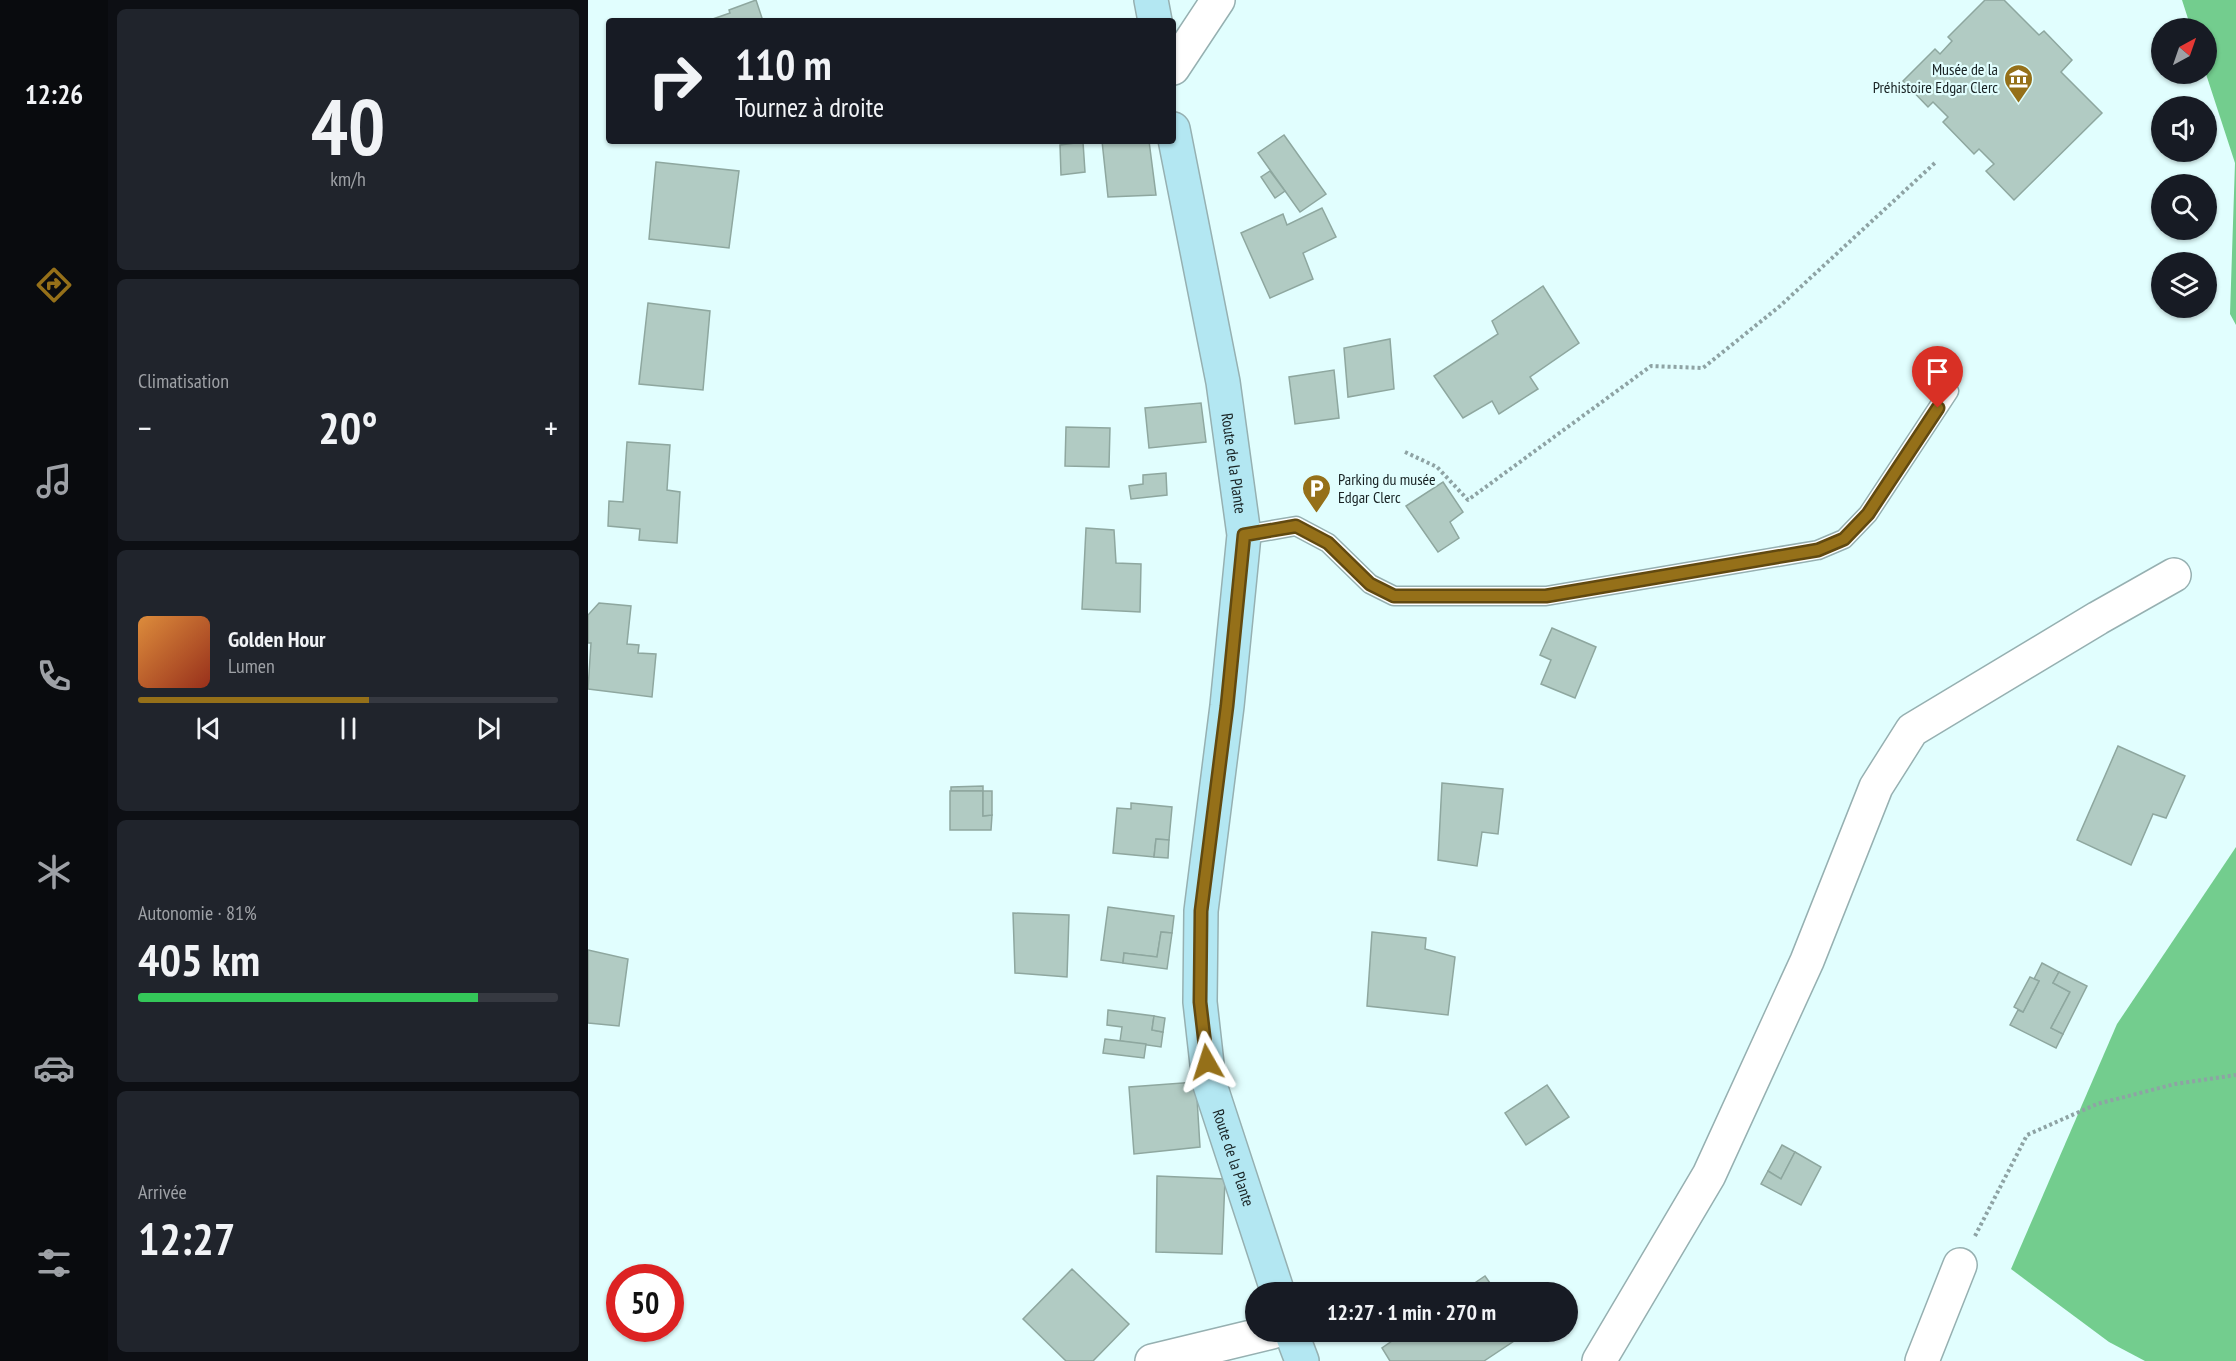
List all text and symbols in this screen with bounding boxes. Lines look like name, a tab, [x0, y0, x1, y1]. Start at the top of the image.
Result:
north arrow	[2151, 18, 2217, 84]
map controls	[2151, 18, 2217, 318]
text: 110 m	[735, 37, 832, 92]
icon: right	[636, 42, 714, 120]
place label: Musée de la Préhistoire Edgar Clerc	[1873, 59, 1998, 97]
museum icon: Musée de la Préhistoire Edgar Clerc	[2003, 62, 2035, 104]
text: 40	[311, 76, 385, 177]
text: 12:26	[25, 77, 83, 111]
text: Tournez à droite	[735, 90, 884, 124]
button: sound	[2151, 96, 2217, 162]
text: km/h	[330, 166, 366, 192]
button: search	[2151, 174, 2217, 240]
button: layers	[2151, 252, 2217, 318]
icon: directions	[33, 264, 75, 306]
pin	[1912, 346, 1963, 408]
icon: arrive	[1921, 355, 1954, 388]
text: Climatisation	[138, 368, 229, 394]
text: 20°	[318, 398, 378, 456]
text: −	[138, 406, 152, 449]
text: +	[544, 406, 558, 449]
street label: Route de la Plante	[1217, 412, 1251, 515]
icon: music	[33, 460, 75, 502]
place label: Parking du musée Edgar Clerc	[1338, 469, 1436, 507]
parking icon: Parking du musée Edgar Clerc	[1301, 472, 1333, 514]
text: Golden Hour	[228, 625, 326, 653]
text: Lumen	[228, 653, 275, 679]
icon: phone	[33, 655, 75, 697]
icon: previous	[192, 712, 225, 745]
icon: pause	[332, 712, 365, 745]
icon: next	[472, 712, 505, 745]
icon: climate	[33, 851, 75, 893]
text: Autonomie · 81%	[138, 900, 257, 926]
text: 405 km	[138, 930, 260, 988]
position arrow	[1175, 1030, 1239, 1094]
icon: car	[33, 1047, 75, 1089]
street label: Route de la Plante	[1209, 1107, 1259, 1209]
text: Arrivée	[138, 1179, 187, 1205]
text: 12:27	[138, 1209, 235, 1267]
icon: filters	[33, 1242, 75, 1284]
speed limit sign: 50	[606, 1264, 684, 1342]
text: 12:27 · 1 min · 270 m	[1327, 1298, 1496, 1326]

